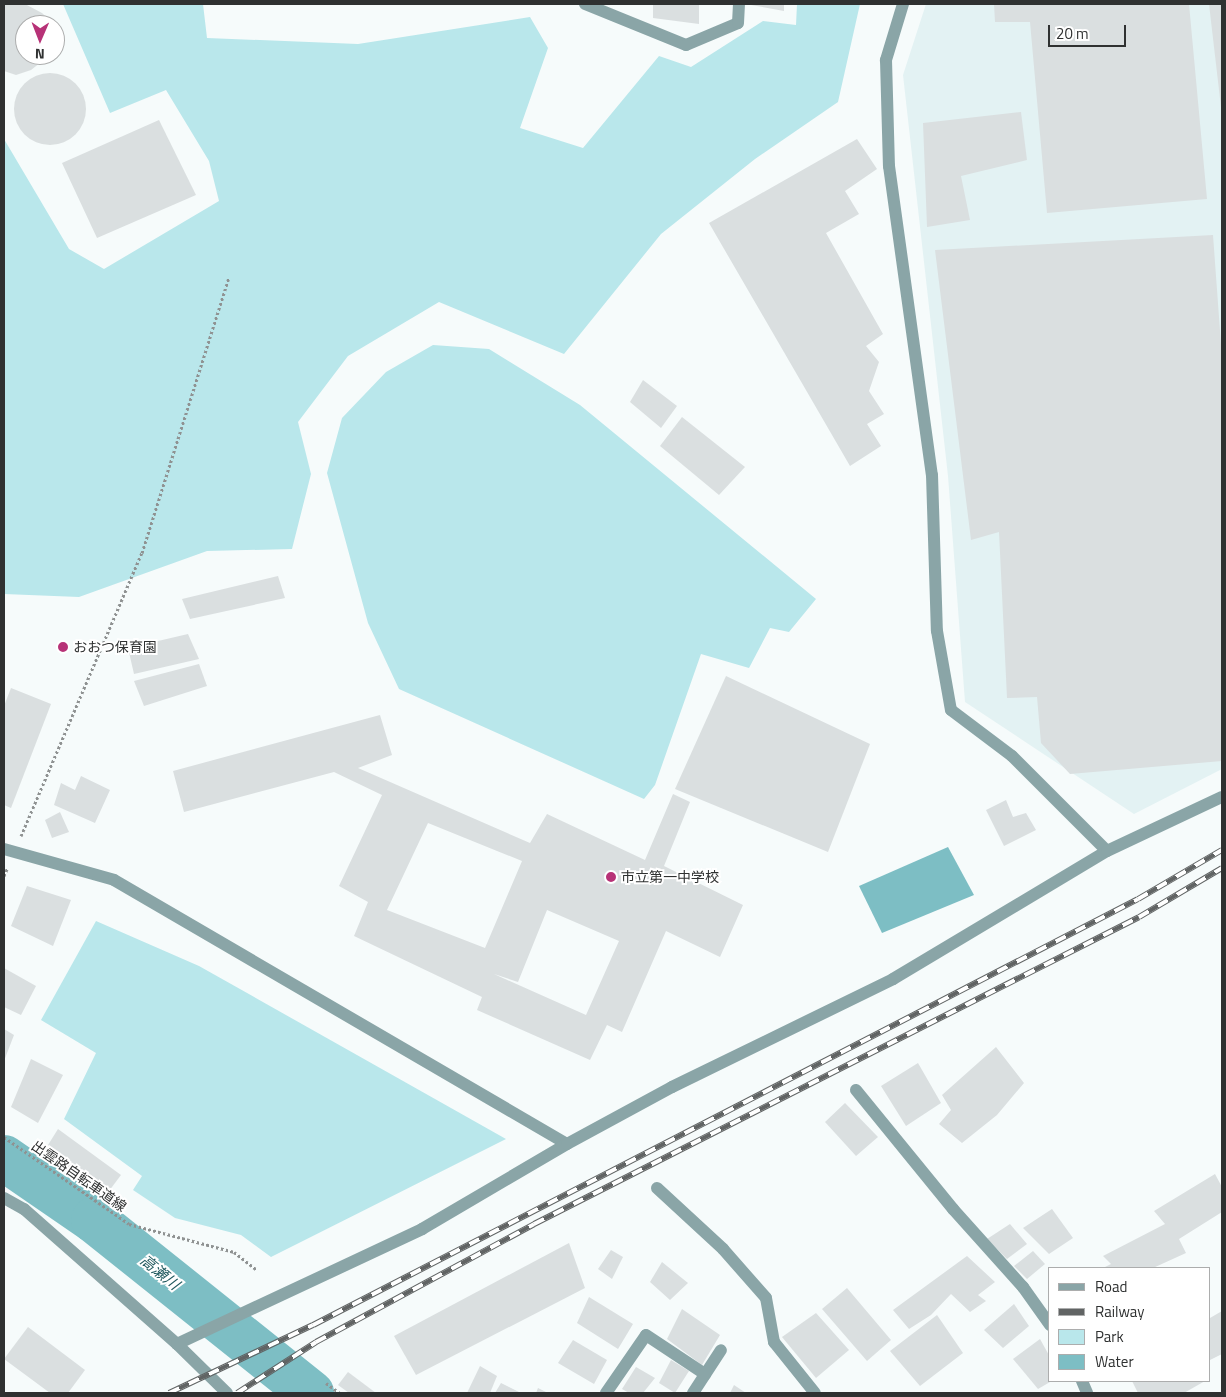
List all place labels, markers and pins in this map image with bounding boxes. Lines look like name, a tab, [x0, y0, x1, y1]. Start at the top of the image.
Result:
place label: おおつ保育園	[73, 639, 157, 655]
marker: おおつ保育園	[57, 641, 69, 653]
place label: 市立第一中学校	[621, 869, 719, 885]
marker: 市立第一中学校	[605, 871, 617, 883]

